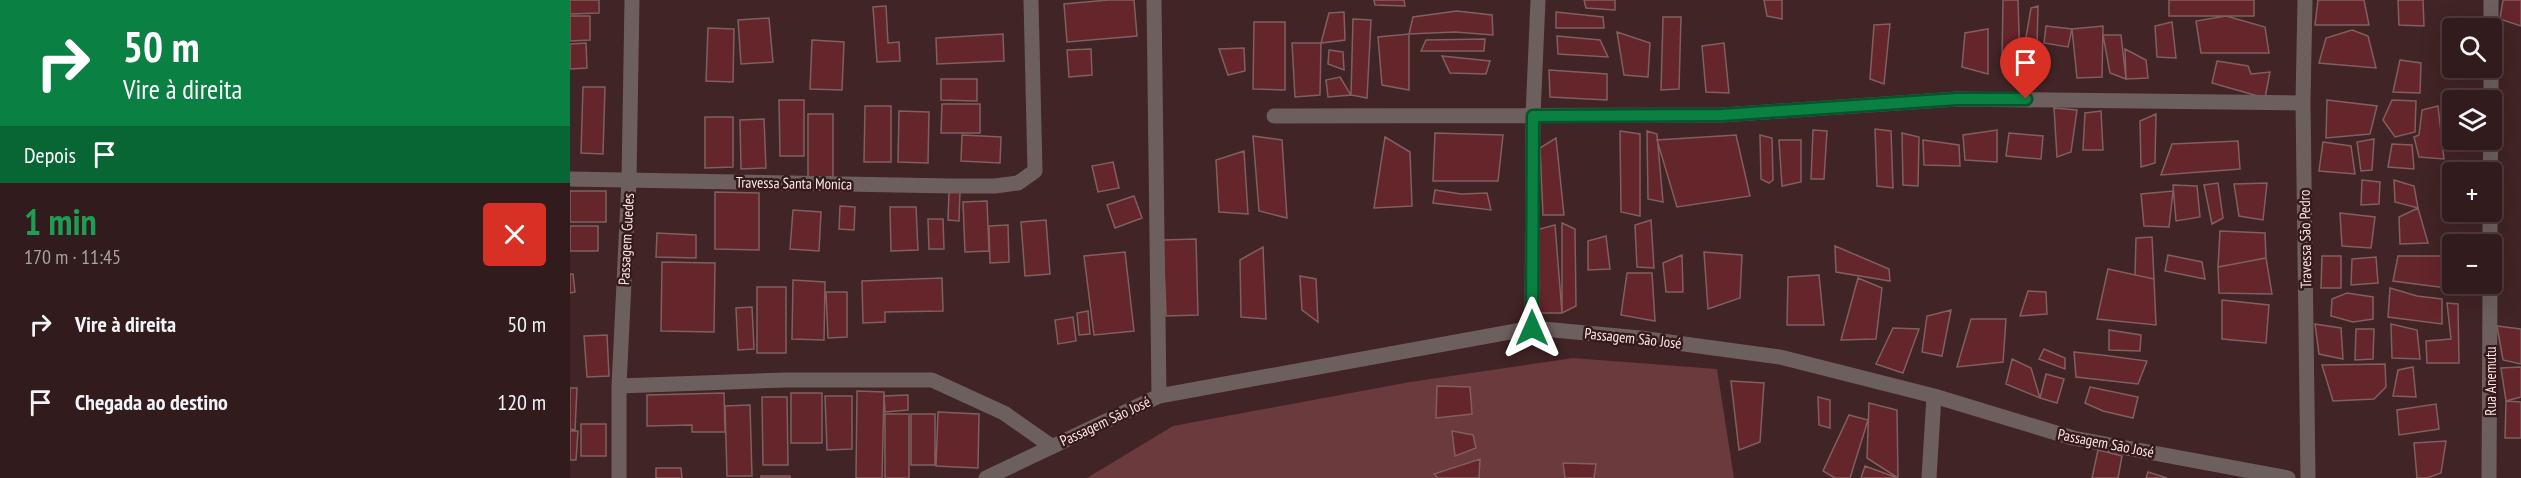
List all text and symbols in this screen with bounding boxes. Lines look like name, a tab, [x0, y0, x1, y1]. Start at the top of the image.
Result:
map controls	[2442, 18, 2502, 294]
button: search	[2442, 18, 2502, 78]
text: 50 m	[123, 19, 200, 74]
icon: right	[24, 24, 102, 102]
pin	[2000, 37, 2051, 99]
icon: arrive	[2009, 46, 2042, 79]
text: Vire à direita	[123, 72, 242, 106]
button: layers	[2442, 90, 2502, 150]
icon: arrive	[88, 138, 121, 171]
text: Depois	[24, 141, 76, 169]
button: +	[2442, 162, 2502, 222]
street label: Travessa Santa Monica	[736, 172, 852, 194]
street label: Travessa São Pedro	[2295, 190, 2315, 288]
street label: Passagem Guedes	[614, 193, 638, 285]
text: 1 min	[24, 198, 97, 245]
button: close	[483, 203, 546, 266]
button: −	[2442, 234, 2502, 294]
text: 170 m · 11:45	[24, 244, 121, 270]
position arrow	[1500, 296, 1564, 360]
icon: right	[24, 308, 57, 341]
text: Vire à direita	[75, 310, 176, 338]
text: 50 m	[507, 310, 546, 338]
street label: Passagem São José	[1583, 323, 1683, 353]
street label: Rua Anemutu	[2481, 346, 2500, 416]
icon: arrive	[24, 386, 57, 419]
text: Chegada ao destino	[75, 388, 228, 416]
text: 120 m	[497, 388, 546, 416]
street label: Passagem São José	[1057, 392, 1153, 450]
street label: Passagem São José	[2056, 424, 2156, 462]

